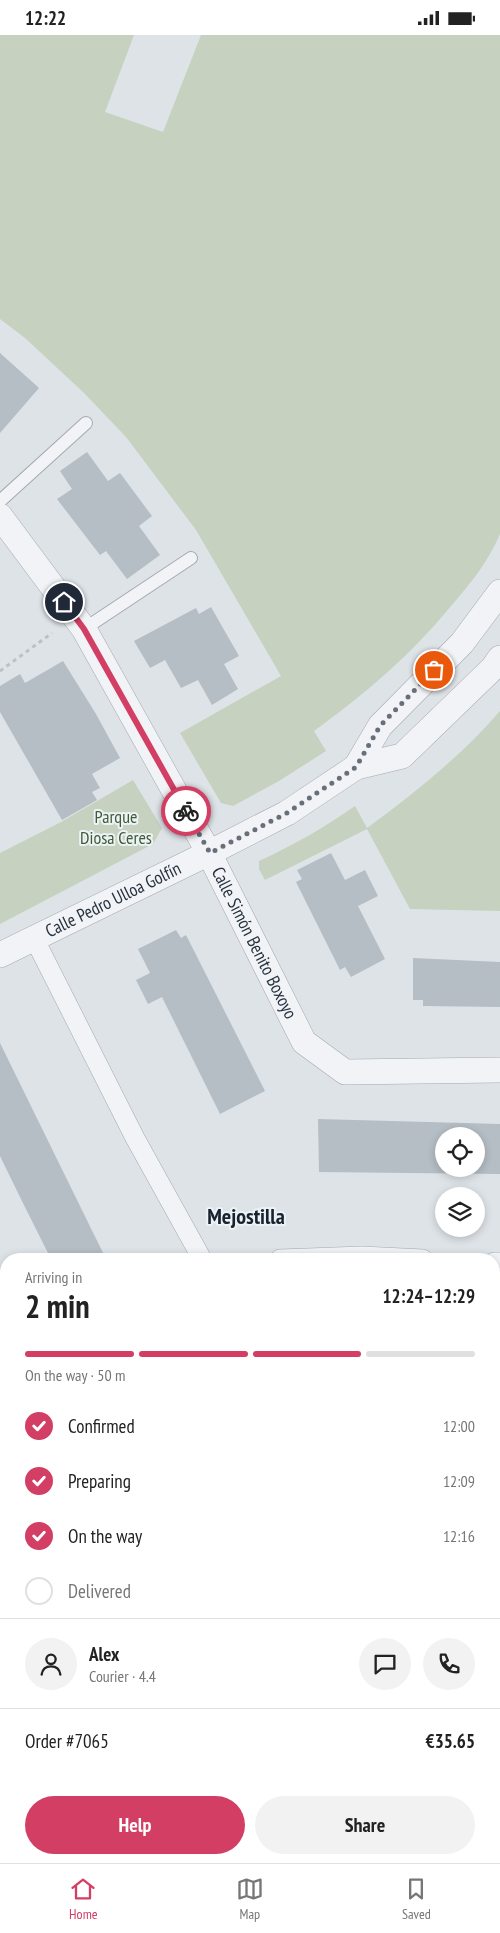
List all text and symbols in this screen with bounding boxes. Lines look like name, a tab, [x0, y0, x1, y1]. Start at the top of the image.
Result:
text: 12:22	[25, 6, 66, 30]
pin	[43, 581, 85, 623]
icon: home	[50, 588, 78, 616]
pin	[413, 649, 455, 691]
icon: bag	[420, 656, 448, 684]
courier	[161, 786, 211, 836]
icon: bike	[172, 797, 200, 825]
park label: Parque Diosa Ceres	[80, 805, 152, 849]
street label: Calle Pedro Ulloa Golfín	[41, 856, 185, 942]
street label: Calle Simón Benito Boxoyo	[207, 863, 303, 1023]
map controls	[435, 1127, 485, 1237]
button: locate	[435, 1127, 485, 1177]
button: layers	[435, 1187, 485, 1237]
district label: Mejostilla	[207, 1202, 285, 1230]
text: Arriving in	[25, 1267, 82, 1287]
text: 12:24–12:29	[382, 1284, 475, 1308]
text: 2 min	[25, 1285, 90, 1327]
text: On the way · 50 m	[25, 1365, 125, 1385]
icon: check	[25, 1412, 53, 1440]
text: Confirmed	[68, 1414, 135, 1438]
text: 12:00	[443, 1416, 475, 1436]
icon: check	[25, 1467, 53, 1495]
text: Preparing	[68, 1469, 131, 1493]
text: 12:09	[443, 1471, 475, 1491]
icon: check	[25, 1522, 53, 1550]
text: On the way	[68, 1524, 142, 1548]
text: 12:16	[443, 1526, 475, 1546]
text: Delivered	[68, 1579, 131, 1603]
button: person	[25, 1638, 77, 1690]
button: chat	[359, 1638, 411, 1690]
button: phone	[423, 1638, 475, 1690]
text: Alex	[89, 1642, 119, 1666]
text: Courier · 4.4	[89, 1666, 156, 1686]
text: Order #7065	[25, 1729, 109, 1753]
text: €35.65	[426, 1729, 475, 1753]
button: Help	[25, 1796, 245, 1854]
button: Share	[255, 1796, 475, 1854]
tab: Home	[69, 1875, 98, 1923]
tab: Map	[236, 1875, 264, 1923]
tab: Saved	[402, 1875, 431, 1923]

